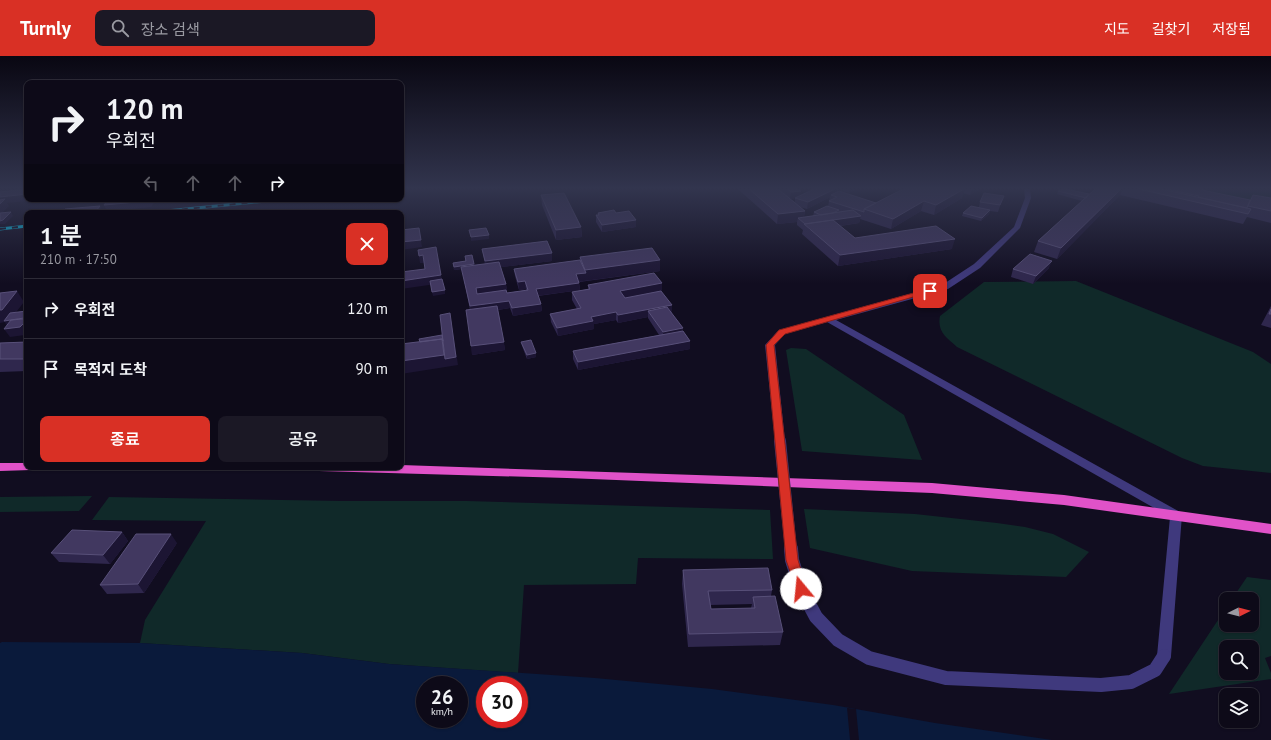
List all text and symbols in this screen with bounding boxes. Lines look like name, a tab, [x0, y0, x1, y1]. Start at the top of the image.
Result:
search box	[95, 10, 375, 46]
text: Turnly	[20, 16, 71, 40]
icon: search	[109, 17, 131, 39]
text: 장소 검색	[141, 20, 200, 39]
text: 지도	[1104, 20, 1130, 38]
text: 길찾기	[1152, 20, 1190, 38]
text: 저장됨	[1212, 20, 1251, 38]
text: 120 m	[106, 90, 183, 127]
icon: right	[40, 96, 92, 148]
text: 우회전	[106, 129, 156, 152]
icon: left	[140, 172, 162, 194]
icon: ahead	[182, 172, 204, 194]
icon: ahead	[224, 172, 246, 194]
icon: right	[266, 172, 288, 194]
text: 1 분	[40, 220, 82, 251]
button: close	[346, 223, 388, 265]
text: 210 m · 17:50	[40, 251, 117, 268]
pin	[913, 274, 947, 308]
icon: arrive	[919, 280, 941, 302]
icon: right	[40, 298, 62, 320]
text: 120 m	[347, 299, 388, 318]
text: 우회전	[74, 300, 115, 319]
icon: arrive	[40, 358, 62, 380]
text: 90 m	[355, 359, 388, 378]
text: 목적지 도착	[74, 360, 147, 379]
button: 종료	[40, 416, 210, 462]
button: 공유	[218, 416, 388, 462]
position arrow	[780, 568, 822, 610]
north arrow	[1219, 592, 1259, 632]
map controls	[1219, 592, 1259, 728]
button: search	[1219, 640, 1259, 680]
speed limit sign: 30	[476, 676, 528, 728]
text: 26	[431, 684, 453, 710]
button: layers	[1219, 688, 1259, 728]
text: km/h	[431, 705, 453, 718]

